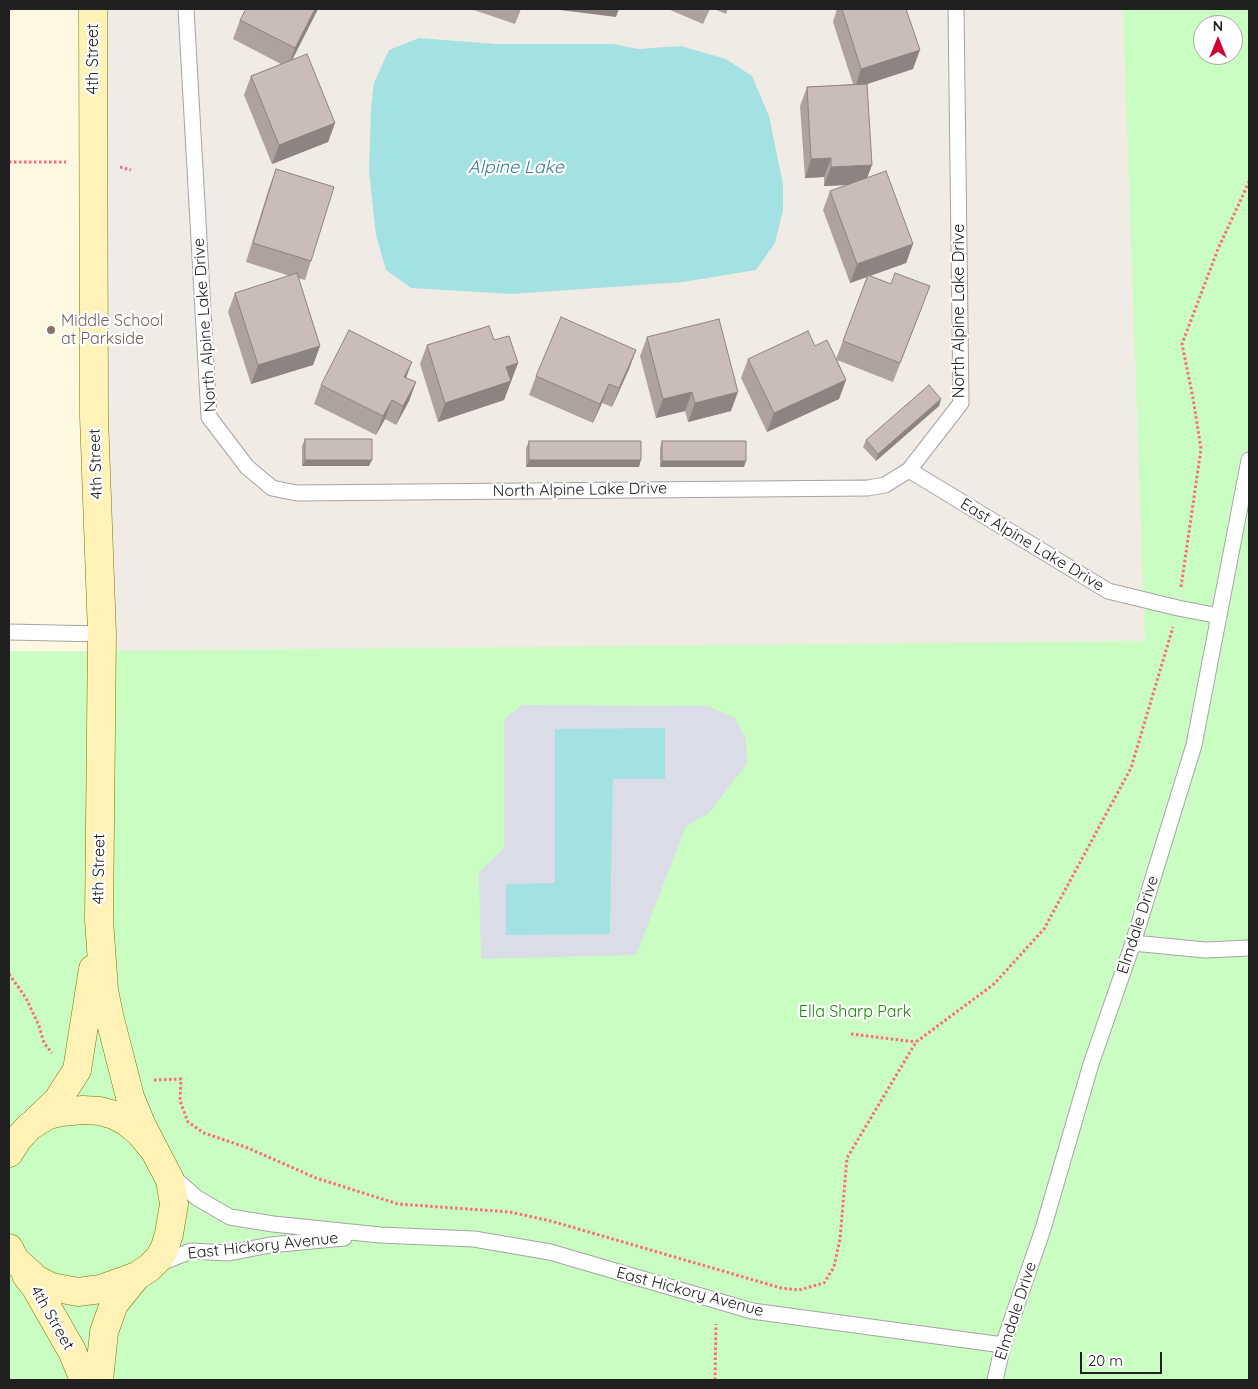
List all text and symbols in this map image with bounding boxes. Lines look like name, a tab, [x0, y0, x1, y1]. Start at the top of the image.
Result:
north arrow	[1193, 15, 1243, 65]
text: N	[1213, 17, 1223, 35]
street label: 4th Street	[83, 23, 103, 95]
water label: Alpine Lake	[468, 157, 564, 179]
street label: North Alpine Lake Drive	[949, 224, 969, 398]
street label: North Alpine Lake Drive	[189, 237, 221, 413]
place label: Middle School at Parkside	[61, 311, 163, 349]
marker: Middle School at Parkside	[45, 324, 57, 336]
street label: 4th Street	[85, 428, 107, 500]
street label: North Alpine Lake Drive	[493, 479, 667, 501]
street label: East Alpine Lake Drive	[957, 494, 1107, 596]
street label: 4th Street	[89, 833, 109, 905]
street label: Elmdale Drive	[1113, 873, 1163, 977]
park label: Ella Sharp Park	[799, 1002, 911, 1022]
street label: East Hickory Avenue	[187, 1229, 339, 1263]
street label: Elmdale Drive	[991, 1259, 1041, 1363]
street label: East Hickory Avenue	[614, 1263, 766, 1321]
street label: 4th Street	[26, 1282, 78, 1354]
scale bar	[1083, 1342, 1166, 1374]
text: 20 m	[1088, 1351, 1123, 1370]

